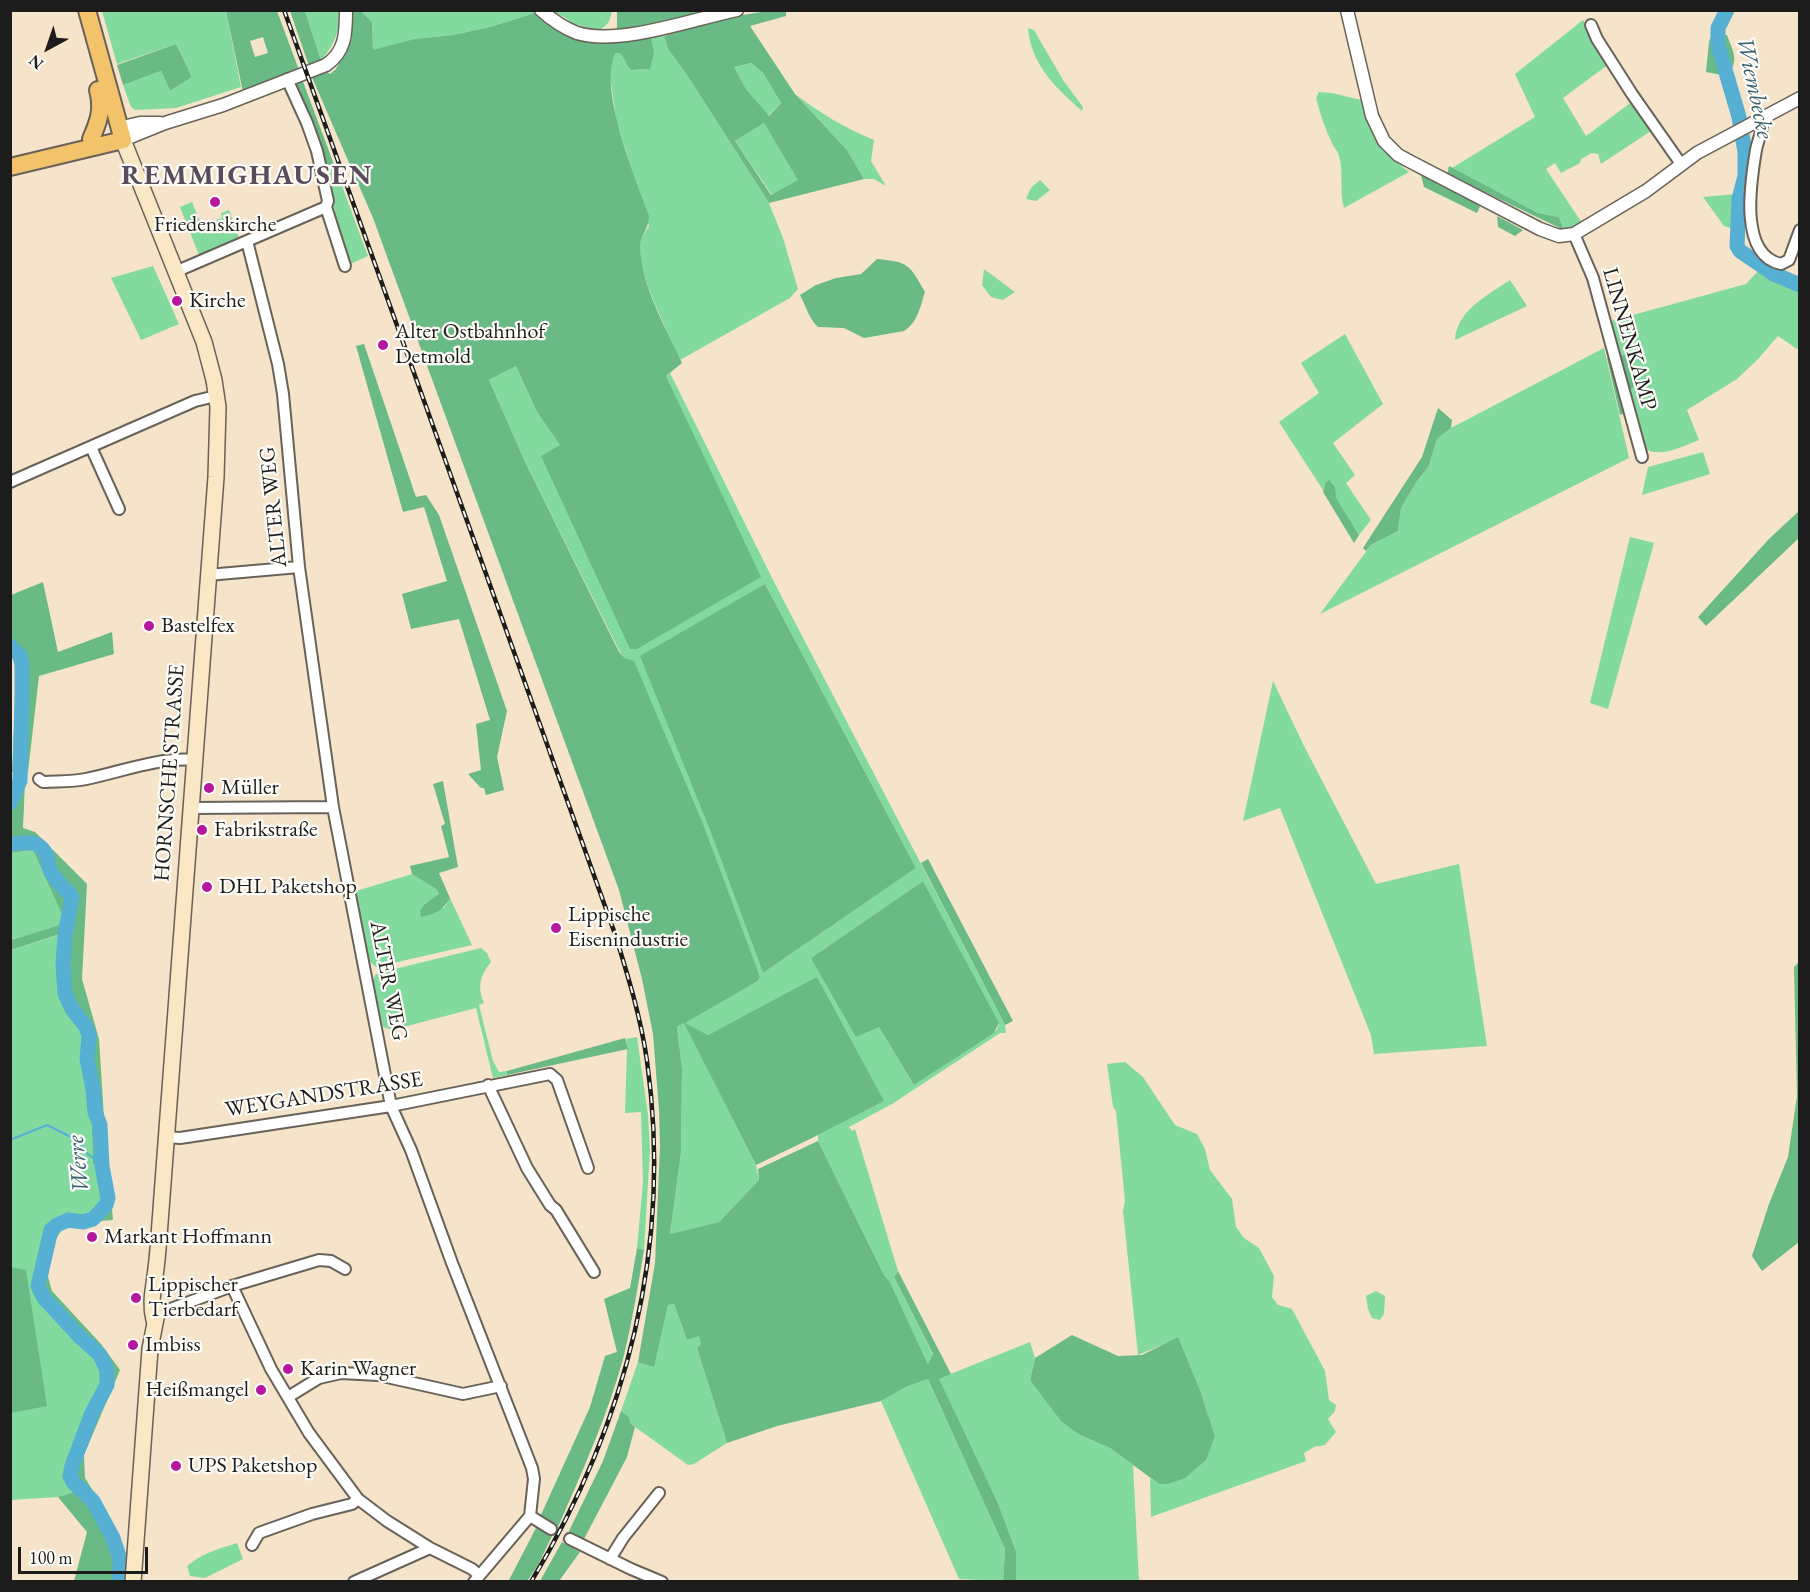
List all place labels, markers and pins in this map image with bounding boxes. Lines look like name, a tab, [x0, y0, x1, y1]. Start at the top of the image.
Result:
marker: Friedenskirche	[208, 195, 222, 209]
place label: Friedenskirche	[154, 212, 276, 238]
place label: Kirche	[189, 288, 246, 314]
marker: Kirche	[170, 294, 184, 308]
place label: Alter Ostbahnhof Detmold	[395, 319, 545, 370]
marker: Alter Ostbahnhof Detmold	[376, 338, 390, 352]
place label: Bastelfex	[161, 613, 235, 639]
marker: Bastelfex	[142, 619, 156, 633]
place label: Müller	[221, 775, 279, 801]
marker: Müller	[202, 781, 216, 795]
place label: Fabrikstraße	[214, 817, 318, 843]
marker: Fabrikstraße	[195, 823, 209, 837]
place label: DHL Paketshop	[219, 874, 357, 900]
marker: DHL Paketshop	[200, 880, 214, 894]
place label: Lippische Eisenindustrie	[568, 902, 688, 954]
marker: Lippische Eisenindustrie	[549, 921, 563, 935]
place label: Markant Hoffmann	[104, 1224, 272, 1250]
marker: Markant Hoffmann	[85, 1230, 99, 1244]
place label: Lippischer Tierbedarf	[148, 1272, 238, 1324]
marker: Lippischer Tierbedarf	[129, 1291, 143, 1305]
place label: Imbiss	[145, 1332, 201, 1358]
marker: Imbiss	[126, 1338, 140, 1352]
place label: Karin Wagner	[300, 1356, 416, 1382]
marker: Karin Wagner	[281, 1362, 295, 1376]
place label: Heißmangel	[145, 1377, 249, 1403]
marker: Heißmangel	[254, 1383, 268, 1397]
place label: UPS Paketshop	[188, 1453, 317, 1479]
marker: UPS Paketshop	[169, 1459, 183, 1473]

